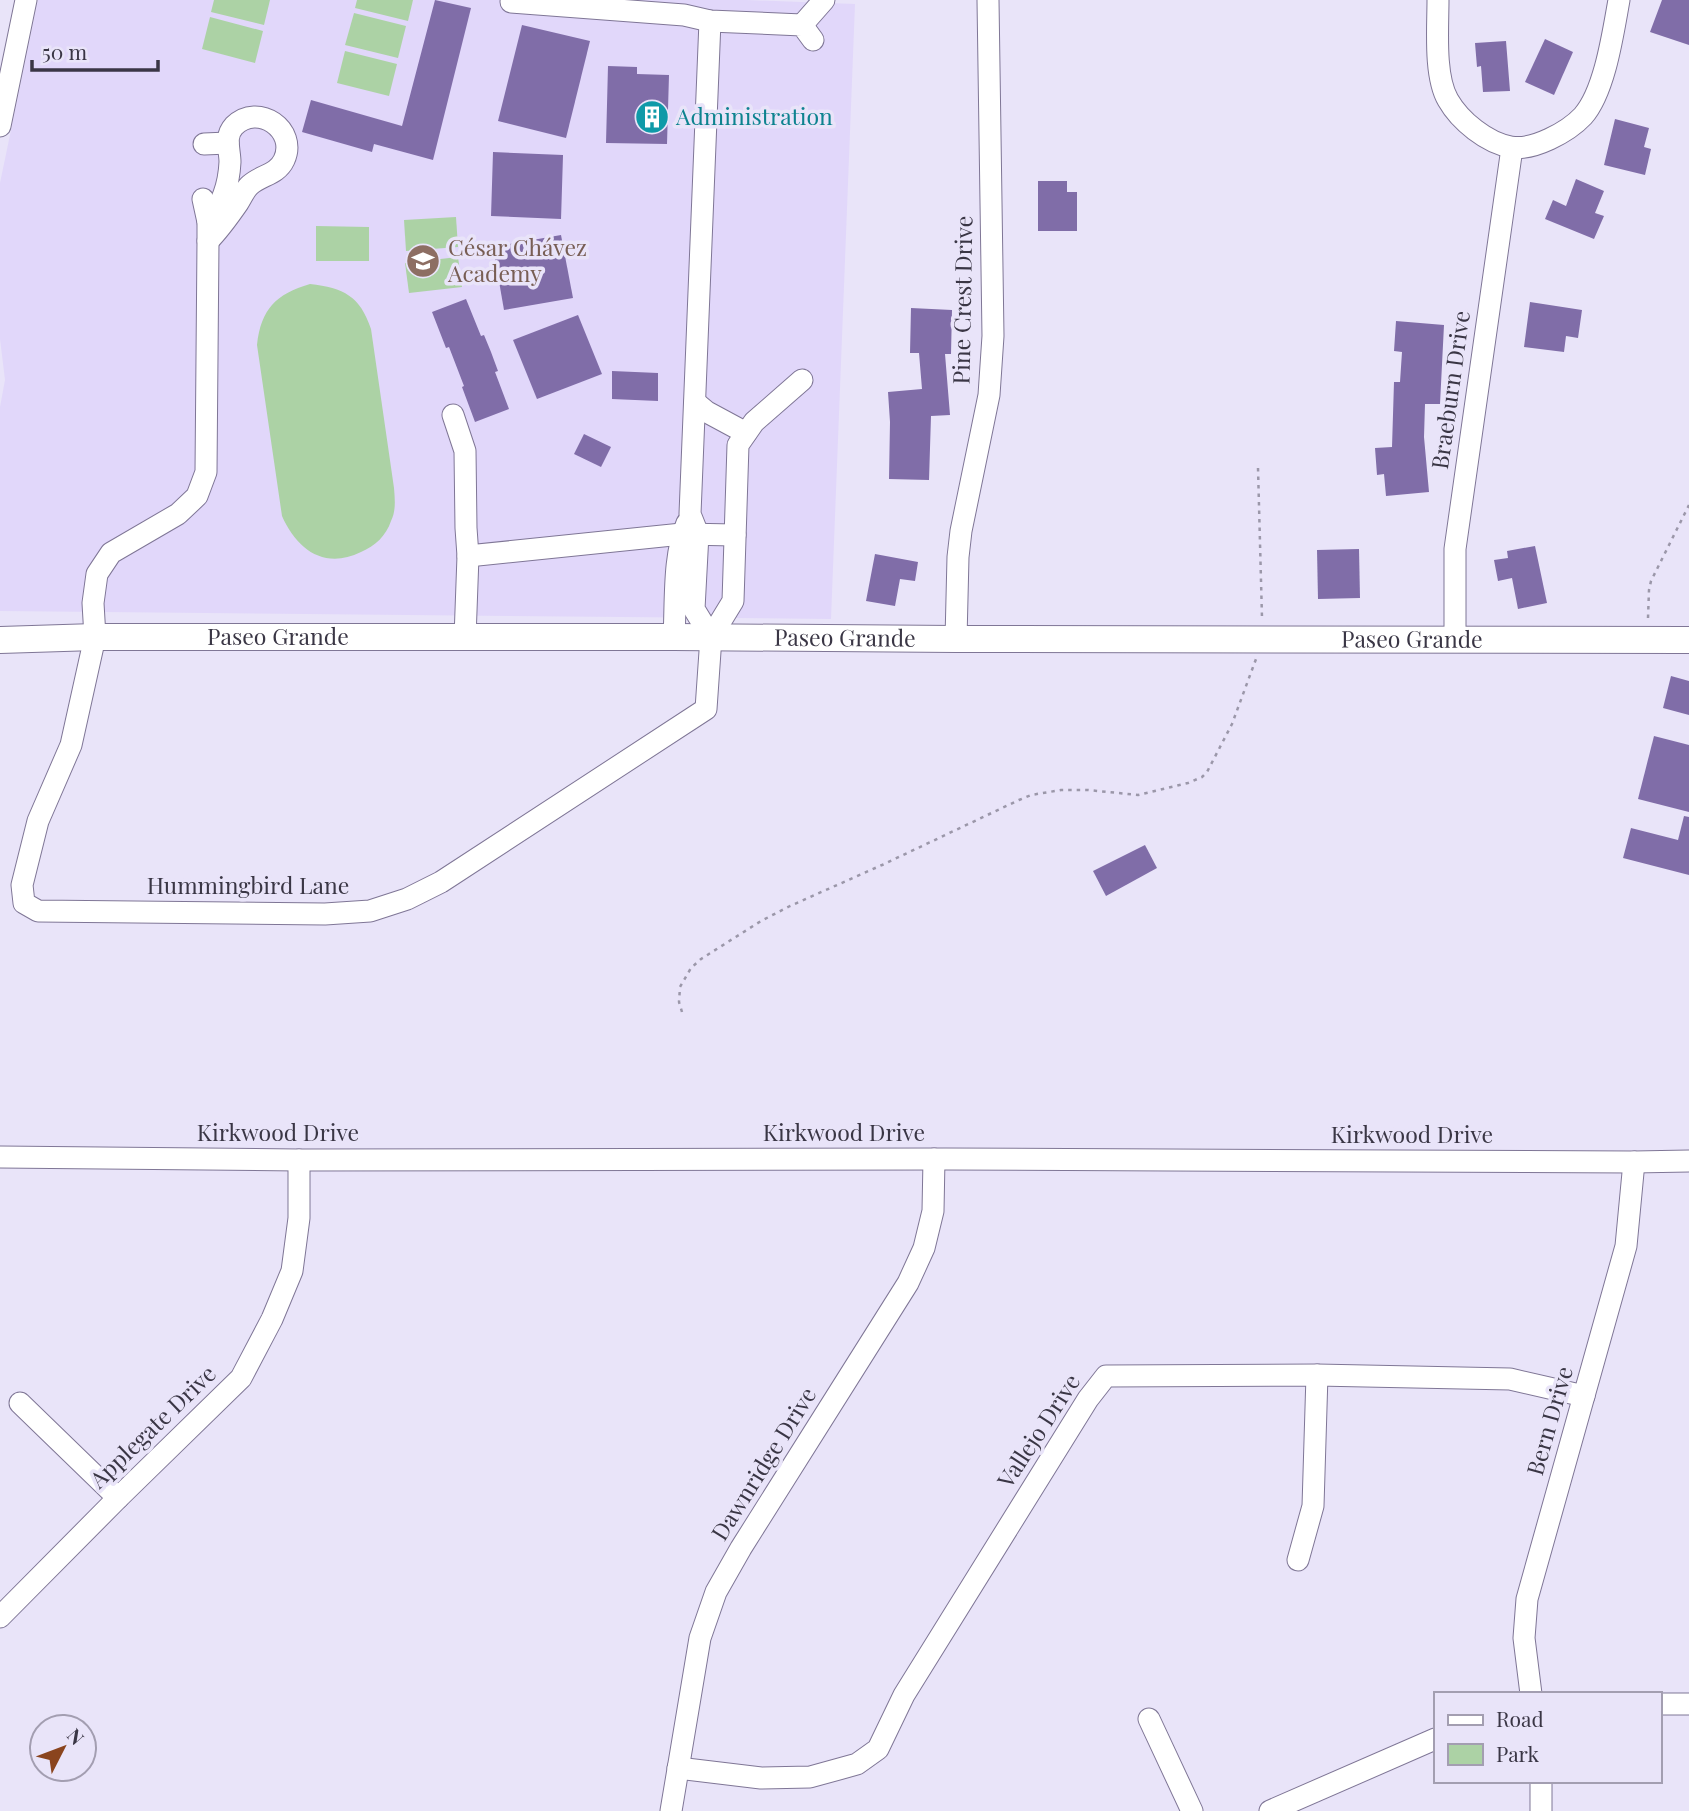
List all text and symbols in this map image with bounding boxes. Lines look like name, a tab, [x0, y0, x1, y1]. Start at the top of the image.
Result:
scale bar	[32, 28, 158, 72]
text: 50 m	[42, 37, 88, 65]
building icon: Administration	[633, 98, 671, 136]
place label: Administration	[675, 100, 833, 131]
street label: Pine Crest Drive	[945, 215, 978, 385]
place label: César Chávez Academy	[447, 231, 587, 288]
school or university icon: César Chávez Academy	[404, 242, 442, 280]
street label: Braeburn Drive	[1423, 308, 1476, 471]
street label: Paseo Grande	[207, 620, 349, 651]
street label: Paseo Grande	[774, 621, 916, 653]
street label: Paseo Grande	[1341, 623, 1483, 654]
street label: Hummingbird Lane	[147, 869, 349, 900]
street label: Kirkwood Drive	[197, 1116, 359, 1147]
street label: Kirkwood Drive	[763, 1116, 925, 1147]
street label: Kirkwood Drive	[1331, 1118, 1493, 1149]
street label: Applegate Drive	[81, 1358, 222, 1495]
street label: Bern Drive	[1518, 1363, 1579, 1479]
street label: Vallejo Drive	[989, 1367, 1086, 1494]
street label: Dawnridge Drive	[703, 1381, 822, 1546]
legend	[1434, 1692, 1661, 1783]
text: Road	[1496, 1704, 1544, 1732]
north arrow	[28, 1713, 98, 1783]
text: N	[62, 1722, 91, 1750]
text: Park	[1496, 1739, 1540, 1767]

